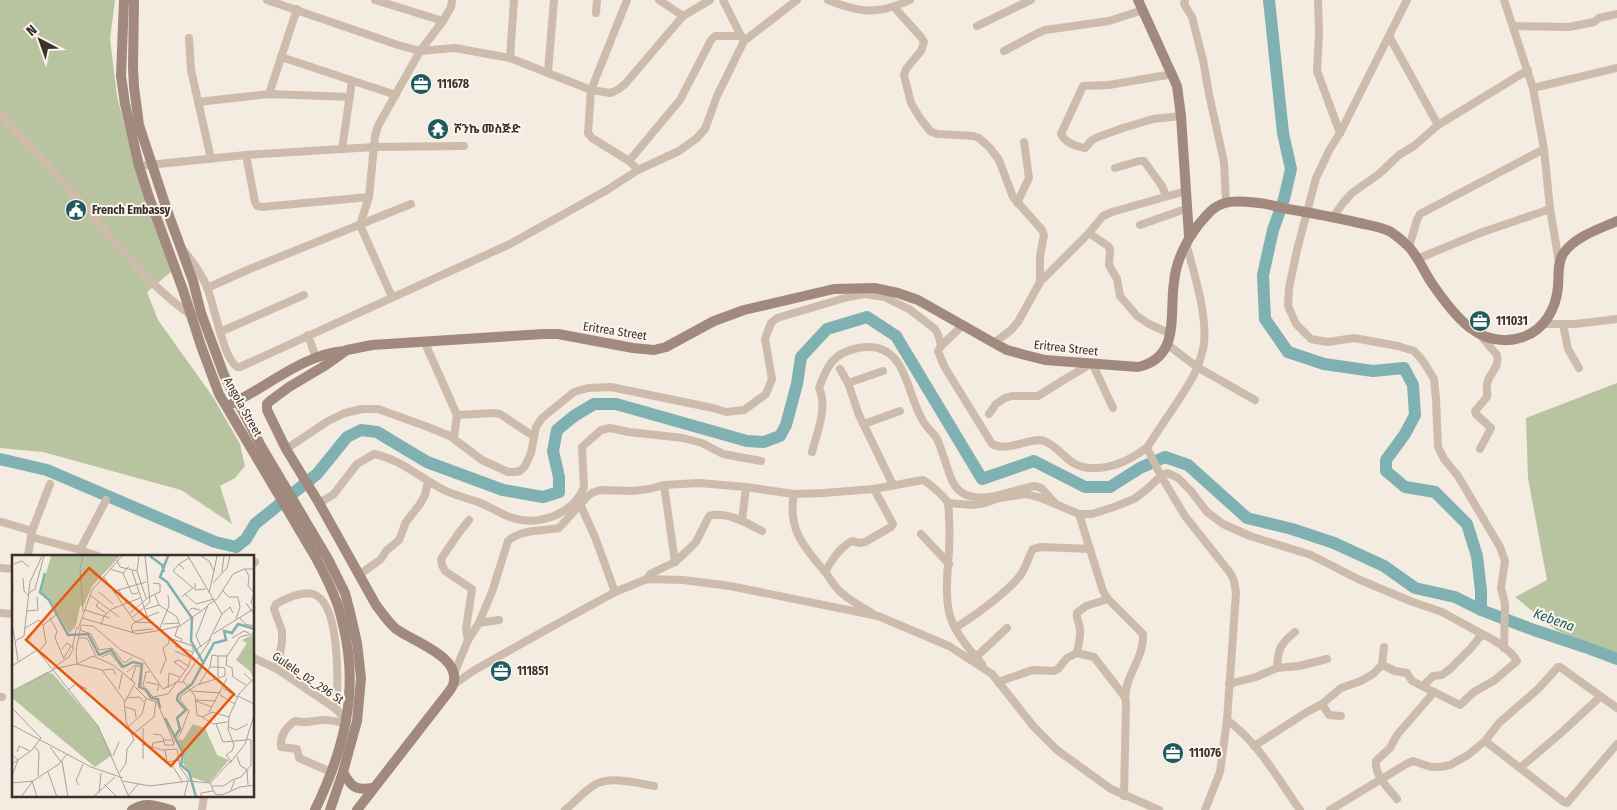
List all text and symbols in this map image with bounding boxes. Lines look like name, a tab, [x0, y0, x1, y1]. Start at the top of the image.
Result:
north arrow	[15, 15, 65, 65]
text: N	[23, 21, 41, 40]
office icon: 111678	[409, 72, 433, 96]
place label: 111678	[437, 77, 470, 91]
temple icon: ሾንኬ መስጅድ	[426, 117, 450, 141]
place label: ሾንኬ መስጅድ	[454, 122, 521, 136]
public building icon: French Embassy	[64, 198, 88, 222]
place label: French Embassy	[92, 203, 171, 217]
office icon: 111031	[1468, 309, 1492, 333]
place label: 111031	[1496, 314, 1528, 328]
street label: Eritrea Street	[582, 319, 648, 343]
street label: Eritrea Street	[1033, 338, 1099, 358]
street label: Angola Street	[221, 375, 265, 439]
inset map	[12, 555, 255, 798]
water label: Kebena	[1531, 605, 1577, 635]
street label: Gulele_02_296 St	[270, 649, 346, 707]
office icon: 111851	[489, 659, 513, 683]
place label: 111851	[517, 664, 548, 678]
office icon: 111076	[1161, 741, 1185, 765]
place label: 111076	[1189, 746, 1221, 760]

